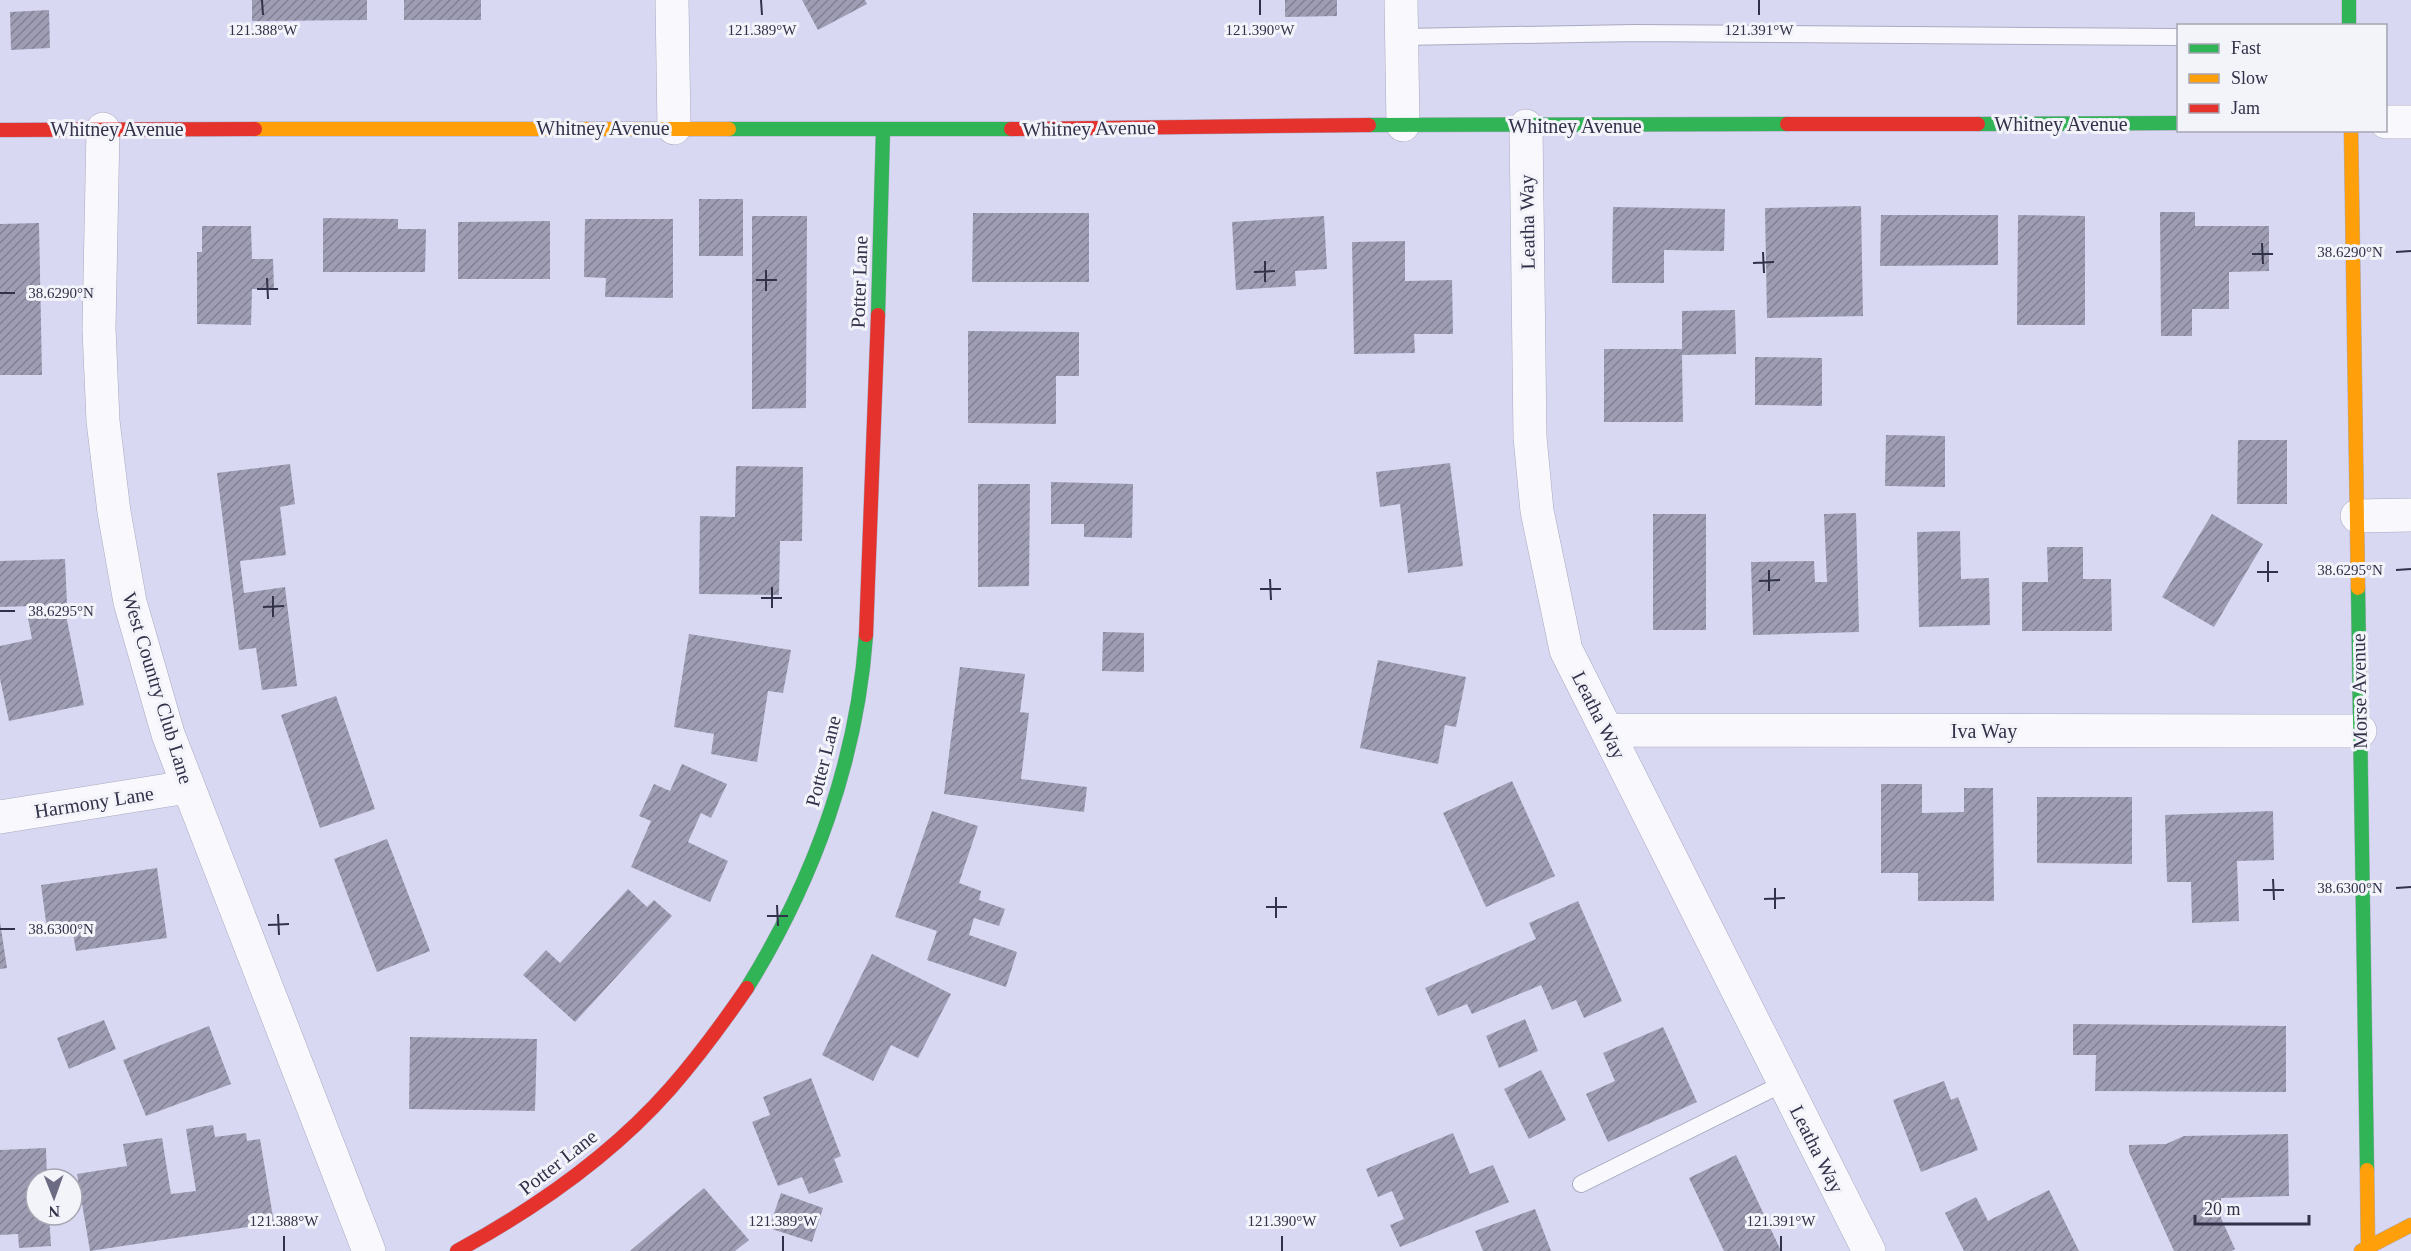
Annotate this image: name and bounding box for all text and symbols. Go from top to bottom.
text: 121.388°W [229,22,298,38]
text: 121.389°W [728,22,797,38]
text: 121.390°W [1226,22,1295,38]
text: 121.391°W [1725,22,1794,38]
legend [2177,24,2387,132]
text: Fast [2231,38,2261,58]
text: Slow [2231,68,2268,88]
text: Jam [2231,98,2260,118]
street label: Whitney Avenue [1994,113,2128,136]
street label: Whitney Avenue [1508,115,1642,138]
street label: Whitney Avenue [1022,116,1156,141]
street label: Whitney Avenue [536,117,670,140]
street label: Whitney Avenue [50,118,184,141]
street label: Leatha Way [1515,174,1540,270]
street label: Potter Lane [846,235,872,329]
text: 38.6290°N [2317,244,2383,260]
text: 38.6290°N [28,285,94,301]
text: 38.6295°N [2317,562,2383,578]
street label: West Country Club Lane [117,590,198,787]
text: 38.6295°N [28,603,94,619]
street label: Morse Avenue [2347,633,2371,749]
street label: Leatha Way [1567,668,1630,763]
street label: Potter Lane [801,713,845,809]
street label: Iva Way [1951,720,2017,743]
street label: Harmony Lane [33,782,156,823]
text: 38.6300°N [2317,880,2383,896]
text: 38.6300°N [28,921,94,937]
street label: Leatha Way [1785,1102,1848,1197]
street label: Potter Lane [515,1125,601,1199]
north arrow [24,1167,84,1227]
scale bar [2195,1188,2309,1226]
text: 20 m [2204,1199,2241,1219]
text: N [48,1203,60,1220]
text: 121.388°W [250,1213,319,1229]
text: 121.389°W [749,1213,818,1229]
text: 121.390°W [1248,1213,1317,1229]
text: 121.391°W [1747,1213,1816,1229]

